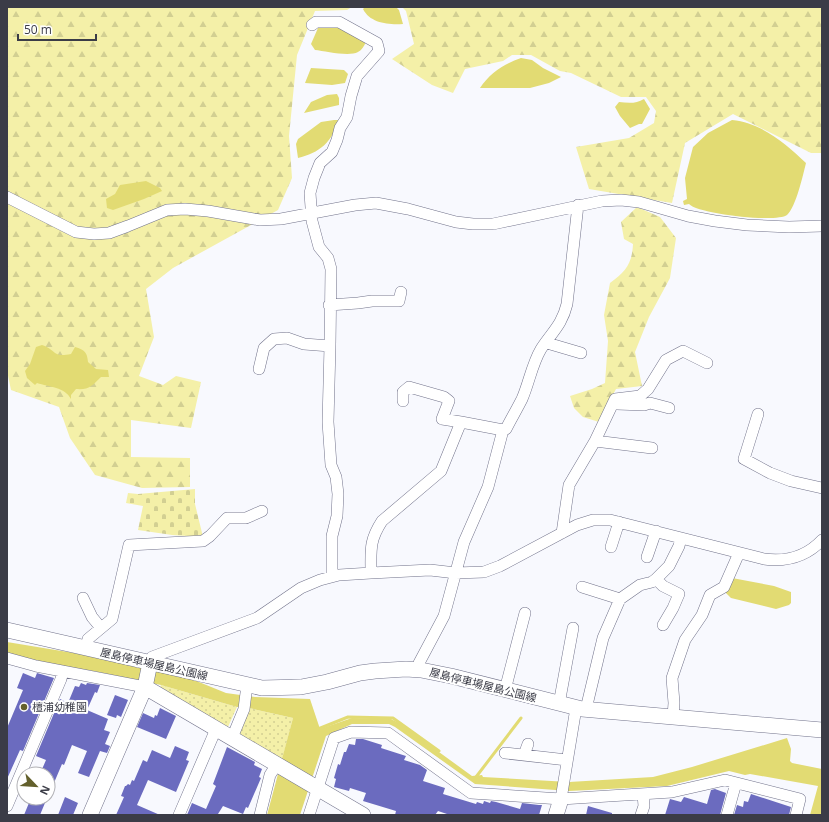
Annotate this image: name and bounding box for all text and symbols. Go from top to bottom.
scale bar [18,16,96,42]
text: 50 m [24,21,52,38]
street label: 屋島停車場屋島公園線 [99,644,209,683]
street label: 屋島停車場屋島公園線 [428,664,538,705]
place label: 檀浦幼稚園 [32,699,87,714]
marker: 檀浦幼稚園 [19,702,29,712]
north arrow [16,766,56,806]
text: N [37,783,54,798]

